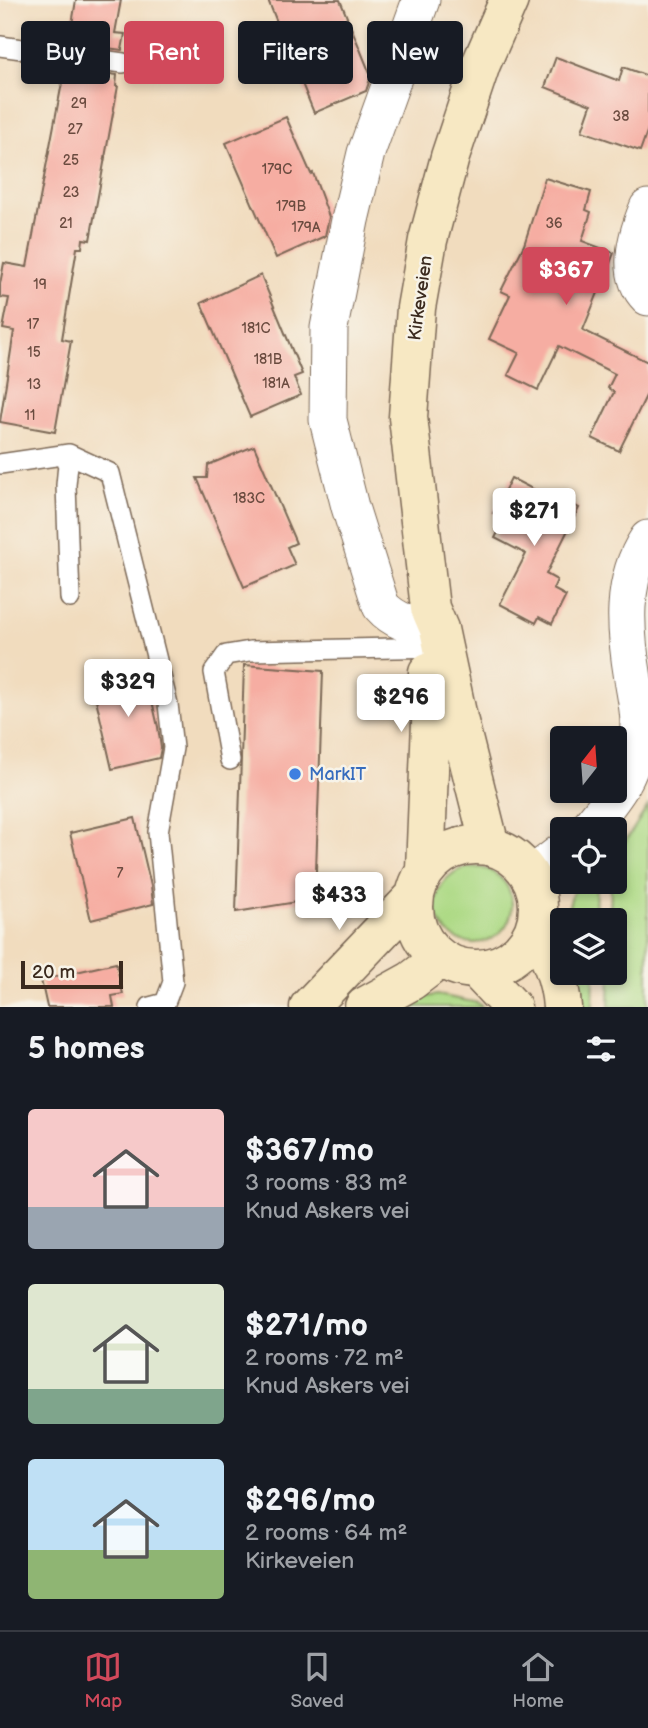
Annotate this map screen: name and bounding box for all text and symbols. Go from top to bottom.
chip: Buy [21,21,110,84]
chip: Rent [124,21,224,84]
chip: Filters [238,21,353,84]
chip: New [367,21,463,84]
house number: 29 [71,95,87,112]
house number: 38 [613,108,629,125]
house number: 27 [67,121,83,138]
house number: 25 [63,152,79,169]
house number: 179C [262,161,292,178]
house number: 23 [63,184,79,201]
house number: 179B [276,198,306,215]
house number: 21 [59,215,73,232]
house number: 36 [545,215,563,232]
house number: 179A [292,219,321,236]
pin: $367 [525,247,607,307]
street label: Kirkeveien [404,254,437,342]
text: $367 [538,256,594,284]
house number: 19 [33,276,47,293]
house number: 17 [27,316,39,333]
house number: 181C [242,320,271,337]
house number: 15 [27,344,41,361]
house number: 181B [254,351,283,368]
house number: 181A [262,375,290,392]
house number: 13 [27,376,41,393]
house number: 11 [25,407,35,424]
pin: $271 [493,489,575,548]
house number: 183C [233,490,265,507]
text: $271 [509,497,559,525]
pin: $329 [87,660,169,719]
text: $329 [100,668,156,696]
pin: $296 [360,674,442,734]
text: $296 [373,683,429,711]
north arrow [550,726,626,803]
map controls [550,726,627,985]
place label: MarkIT [309,764,367,785]
marker: MarkIT [287,766,303,782]
button: locate [550,817,627,894]
house number: 7 [117,865,124,882]
pin: $433 [298,872,380,932]
text: $433 [311,881,367,909]
button: layers [550,908,627,985]
scale bar [21,958,122,990]
text: 20 m [32,961,75,984]
icon: filters [582,1030,620,1068]
text: 5 homes [28,1031,145,1067]
text: $367/mo [245,1133,374,1169]
icon: home [84,1137,168,1221]
text: 3 rooms · 83 m² [245,1169,407,1197]
text: Knud Askers vei [245,1197,410,1225]
text: $271/mo [245,1308,368,1344]
icon: home [84,1312,168,1396]
text: 2 rooms · 72 m² [245,1344,404,1372]
text: Knud Askers vei [245,1372,410,1400]
text: $296/mo [245,1483,375,1519]
icon: home [84,1487,168,1571]
text: 2 rooms · 64 m² [245,1519,407,1547]
text: Kirkeveien [245,1547,354,1575]
tab: Map [84,1648,122,1713]
tab: Saved [291,1648,344,1713]
tab: Home [512,1648,564,1713]

